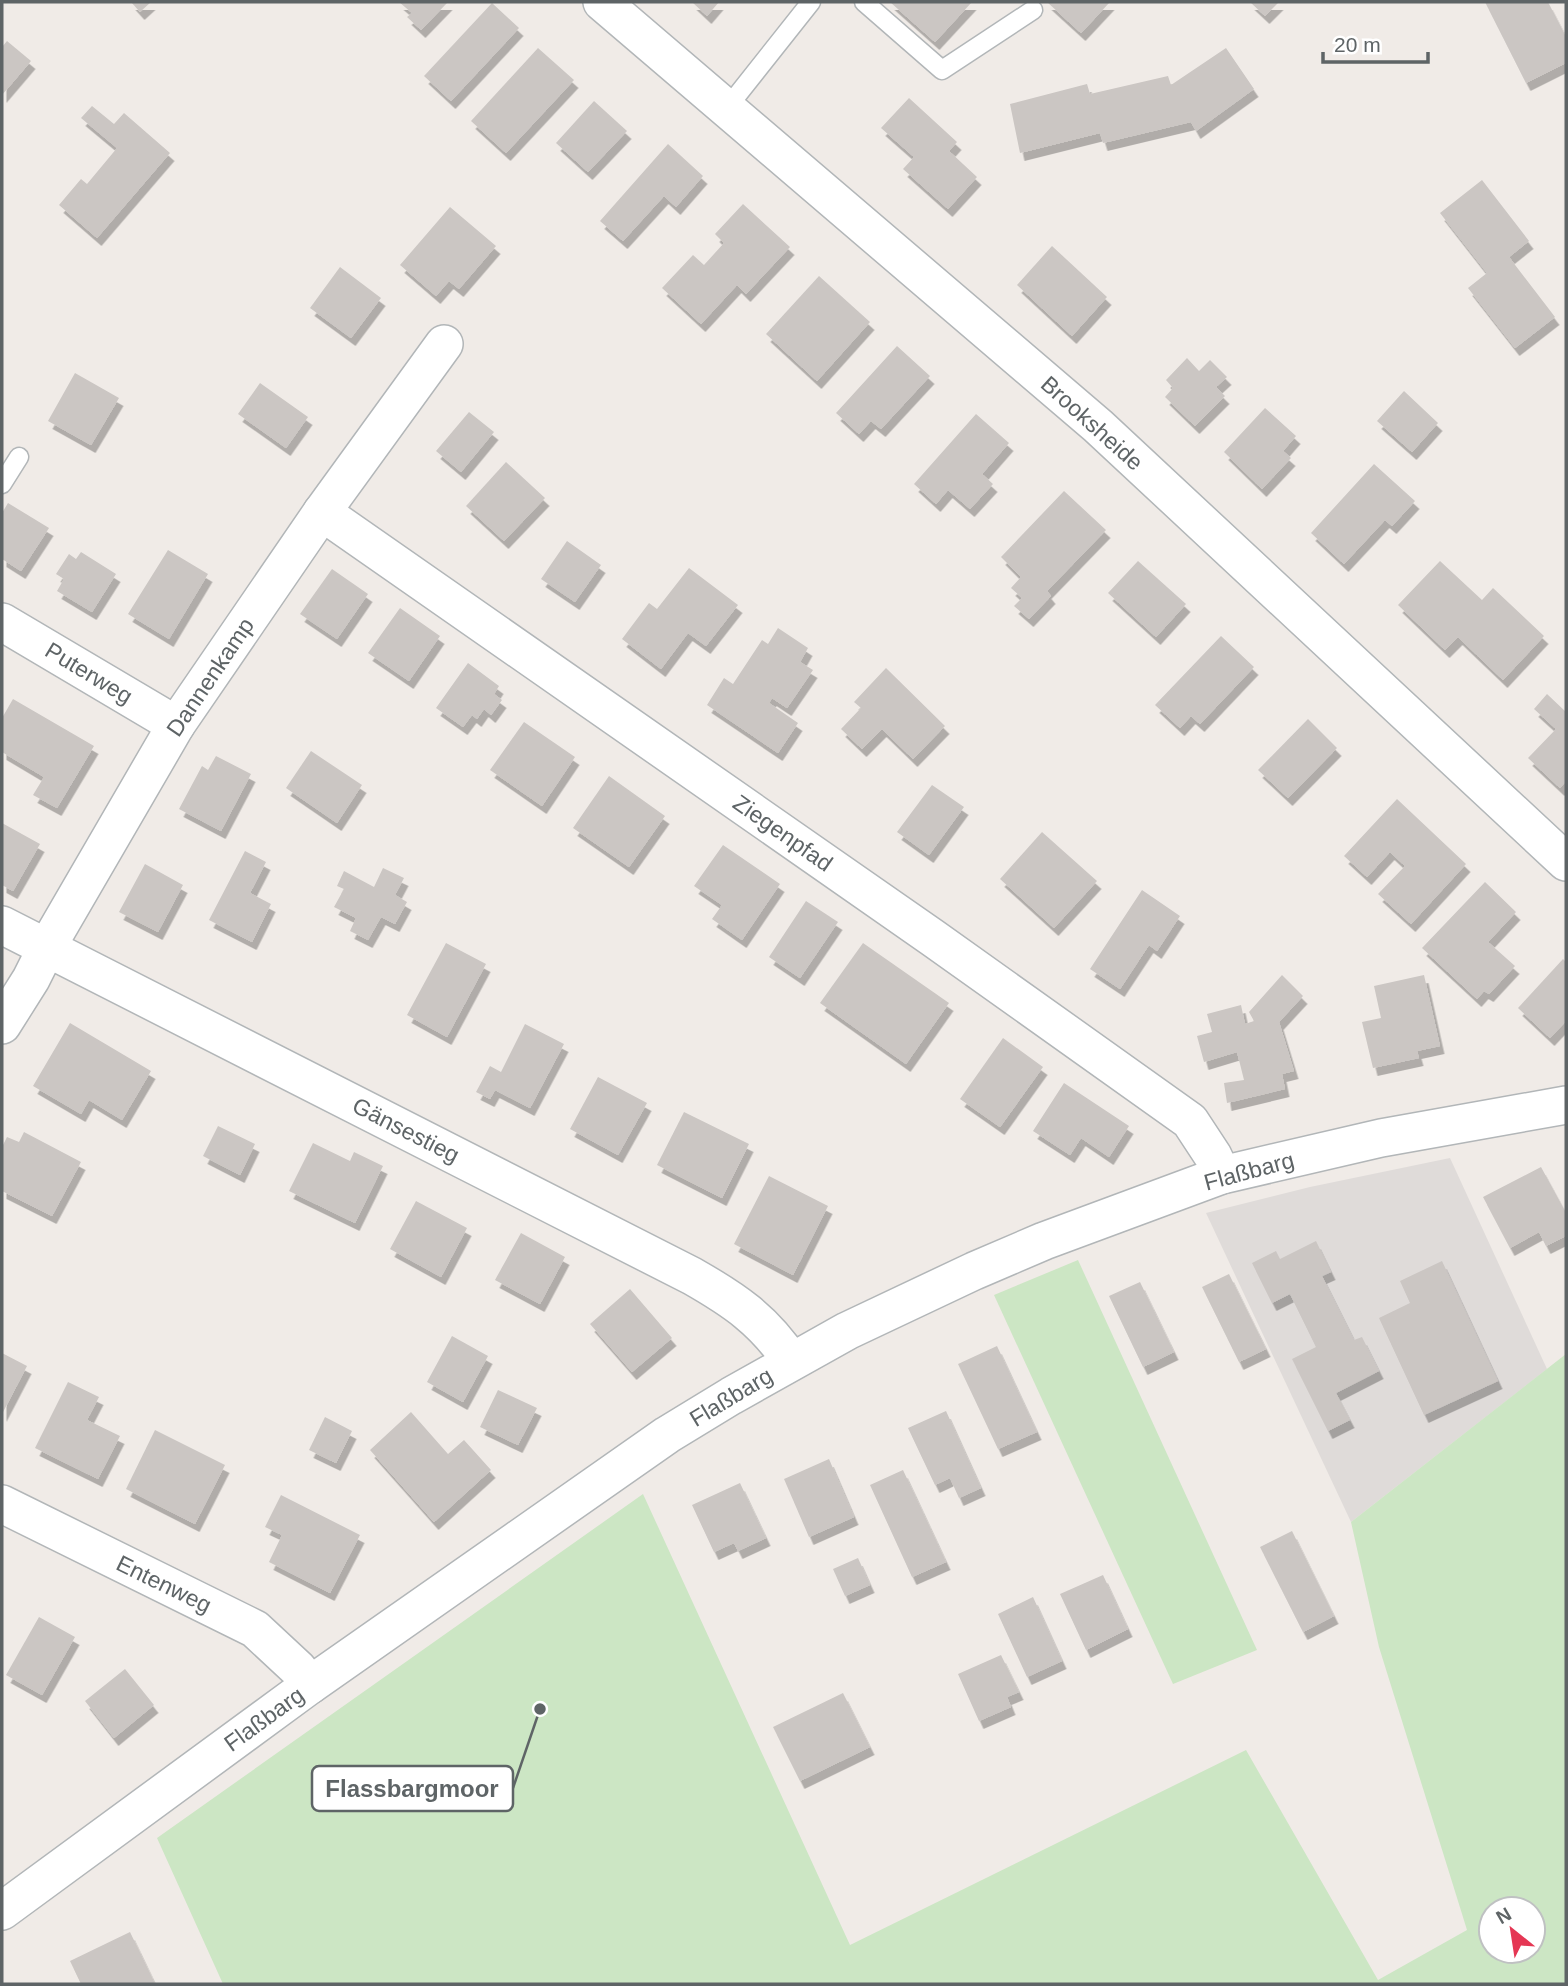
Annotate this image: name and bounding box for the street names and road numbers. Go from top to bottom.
street label: Brooksheide [1036,371,1148,475]
street label: Dannenkamp [161,613,259,741]
street label: Puterweg [41,637,137,709]
street label: Ziegenpfad [728,789,838,877]
street label: Gänsestieg [348,1092,464,1168]
street label: Flaßbarg [1201,1147,1297,1195]
street label: Flaßbarg [685,1362,777,1432]
street label: Entenweg [112,1550,216,1618]
street label: Flaßbarg [219,1681,309,1757]

